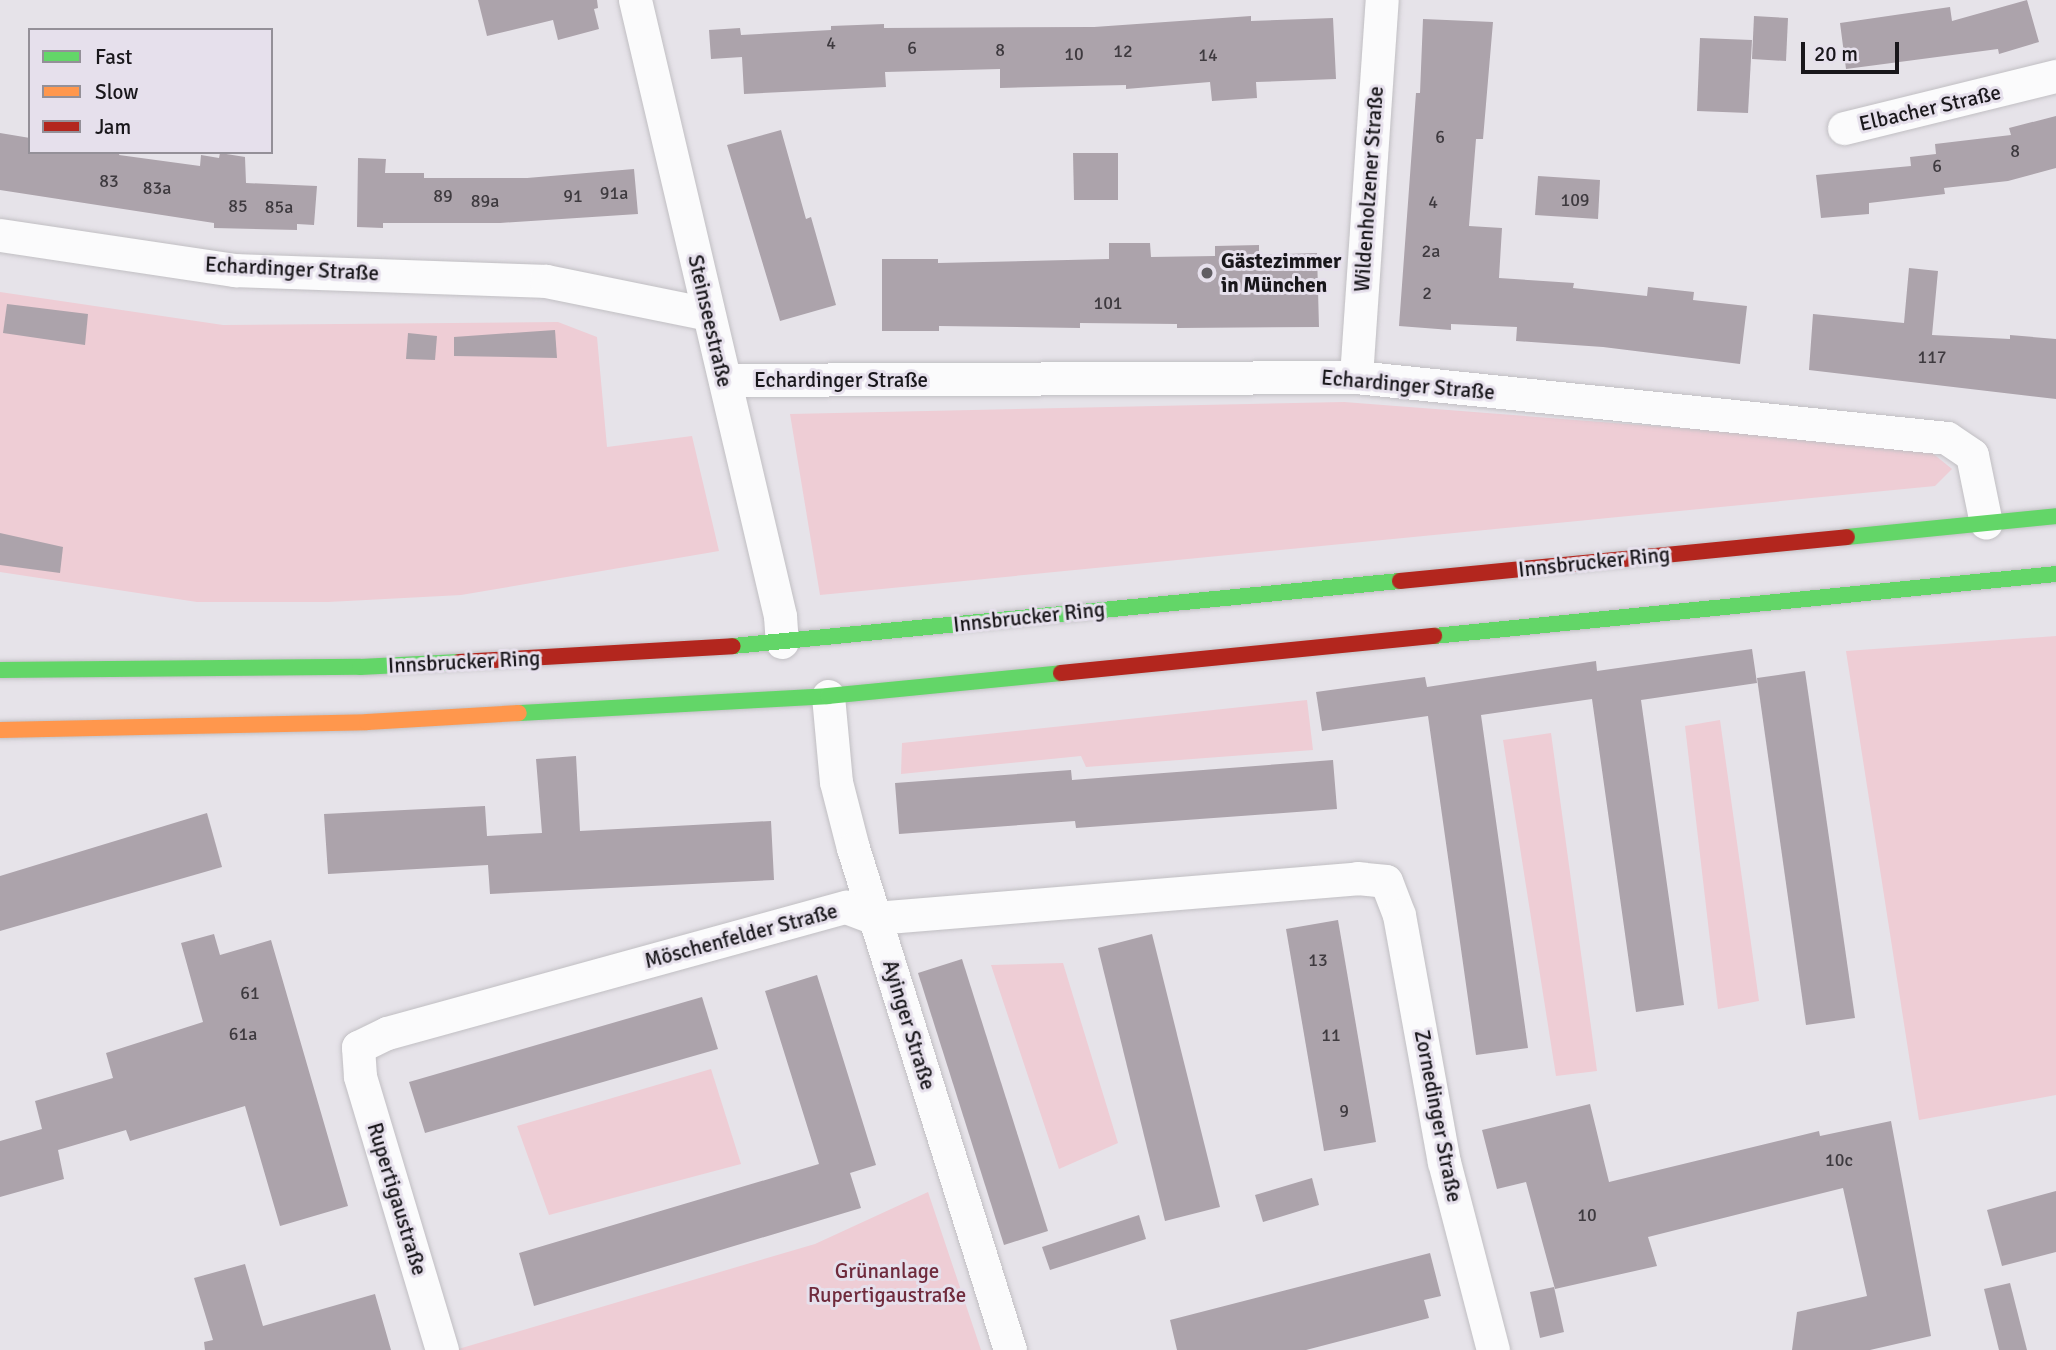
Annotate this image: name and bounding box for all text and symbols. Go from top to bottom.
legend [28,28,273,154]
scale bar [1804,28,1902,72]
house number: 4 [826,32,836,54]
house number: 6 [907,37,917,59]
house number: 8 [995,39,1005,61]
house number: 12 [1113,40,1133,62]
text: 20 m [1814,41,1858,67]
house number: 10 [1064,43,1084,65]
text: Fast [95,44,132,70]
house number: 14 [1198,44,1218,66]
text: Slow [95,79,139,105]
street label: Elbacher Straße [1857,79,2003,137]
street label: Wildenholzener Straße [1349,85,1389,293]
text: Jam [95,114,131,140]
house number: 6 [1435,126,1445,148]
house number: 8 [2010,140,2020,162]
house number: 6 [1932,155,1942,177]
house number: 83 [99,170,119,192]
house number: 83a [143,177,171,199]
house number: 91a [600,182,628,204]
house number: 89 [433,185,453,207]
house number: 91 [563,185,583,207]
house number: 109 [1560,189,1590,211]
house number: 89a [471,190,499,212]
house number: 4 [1428,191,1438,213]
house number: 85 [228,195,248,217]
house number: 85a [265,196,293,218]
house number: 2a [1422,240,1440,262]
place label: Gästezimmer in München [1221,248,1341,298]
street label: Echardinger Straße [204,252,380,286]
street label: Steinseestraße [683,252,737,390]
marker: Gästezimmer in München [1199,265,1215,281]
house number: 2 [1422,282,1432,304]
house number: 101 [1093,292,1123,314]
house number: 117 [1917,346,1947,368]
street label: Echardinger Straße [1320,365,1496,405]
street label: Echardinger Straße [754,367,928,393]
street label: Innsbrucker Ring [1517,542,1671,582]
street label: Innsbrucker Ring [952,597,1106,637]
street label: Innsbrucker Ring [387,645,541,679]
street label: Möschenfelder Straße [642,898,840,974]
house number: 13 [1308,949,1328,971]
street label: Ayinger Straße [877,957,941,1093]
house number: 61 [240,982,260,1004]
house number: 61a [229,1023,257,1045]
house number: 11 [1321,1024,1341,1046]
street label: Zornedinger Straße [1409,1028,1467,1204]
house number: 9 [1339,1100,1349,1122]
street label: Rupertigaustraße [362,1120,432,1278]
house number: 10c [1825,1149,1853,1171]
house number: 10 [1577,1204,1597,1226]
park label: Grünanlage Rupertigaustraße [808,1258,966,1308]

